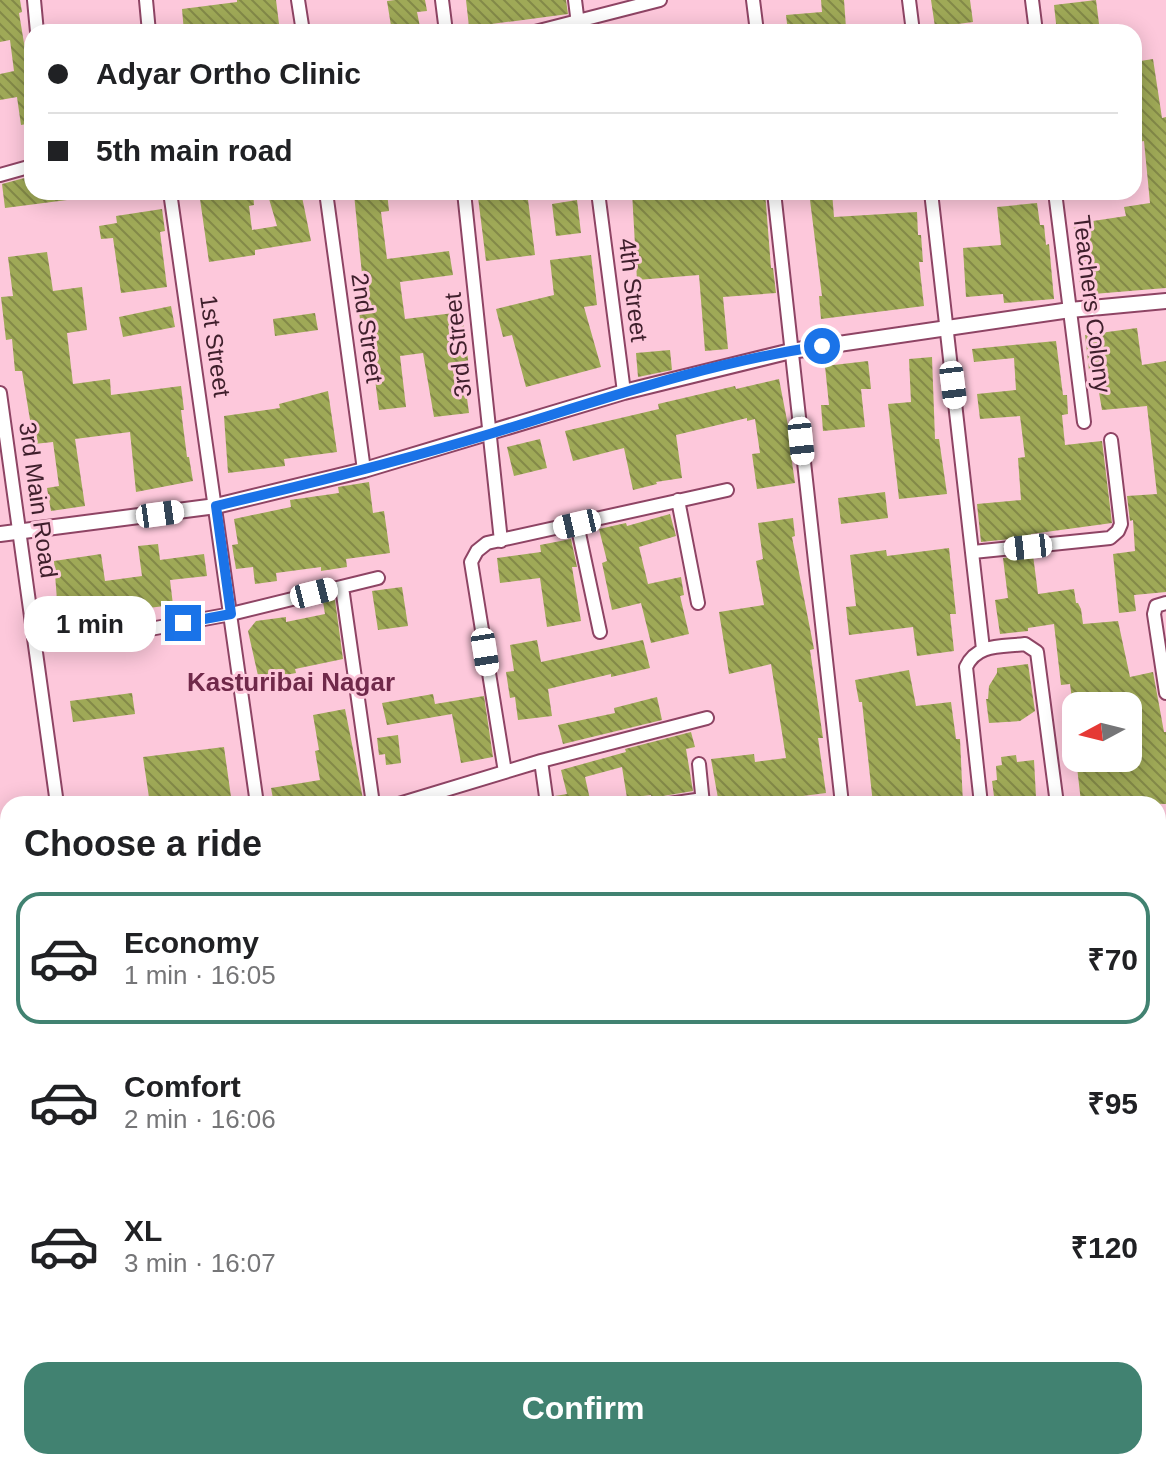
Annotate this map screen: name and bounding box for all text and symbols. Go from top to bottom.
text: Adyar Ortho Clinic [96,57,361,90]
text: 5th main road [96,134,293,167]
street label: Teachers Colony [1068,214,1117,394]
street label: 4th Street [614,237,653,344]
street label: 2nd Street [346,271,389,385]
street label: 3rd Street [439,291,476,399]
street label: 1st Street [195,293,236,399]
route start [804,328,840,364]
car [938,360,968,410]
car [787,416,815,466]
street label: 3rd Main Road [14,420,63,580]
car [135,499,185,529]
car [551,507,603,541]
car [1003,533,1053,561]
car [288,576,340,610]
callout: 1 min [23,595,155,651]
route end [165,605,201,641]
text: 1 min [56,609,124,639]
car [469,626,501,678]
district label: Kasturibai Nagar [187,667,395,697]
north arrow [1062,692,1142,772]
map controls [1062,692,1142,772]
text: Choose a ride [24,823,262,864]
icon: car [28,922,100,994]
text: Economy [124,926,259,959]
text: ₹70 [1087,943,1138,976]
text: 1 min · 16:05 [124,960,276,990]
icon: car [28,1066,100,1138]
text: Comfort [124,1070,241,1103]
text: ₹95 [1087,1087,1138,1120]
text: 2 min · 16:06 [124,1104,276,1134]
icon: car [28,1210,100,1282]
text: XL [124,1214,162,1247]
text: ₹120 [1071,1231,1138,1264]
text: 3 min · 16:07 [124,1248,276,1278]
button: Confirm [24,1362,1142,1454]

